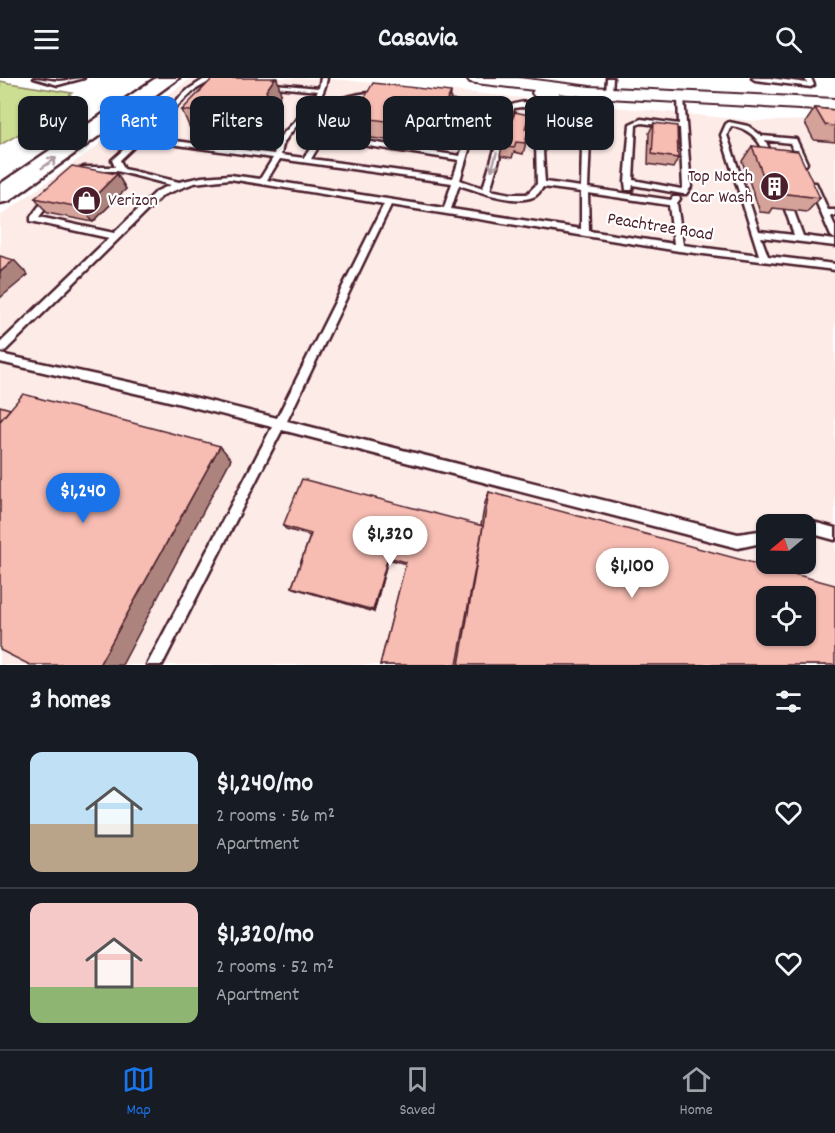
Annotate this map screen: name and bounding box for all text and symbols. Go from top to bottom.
text: Casavia [378,20,457,59]
icon: menu [30,23,63,56]
icon: search [772,23,805,56]
chip: Buy [18,96,88,150]
chip: Rent [100,96,178,150]
chip: Filters [190,96,284,150]
chip: New [296,96,371,150]
chip: Apartment [383,96,513,150]
chip: House [525,96,614,150]
one-way arrow [488,152,499,171]
one-way arrow [40,157,56,169]
place label: Top Notch Car Wash [688,165,753,211]
building icon: Top Notch Car Wash [758,171,790,203]
shop icon: Verizon [71,185,103,217]
place label: Verizon [108,189,158,214]
street label: Peachtree Road [605,207,715,249]
pin: $1,240 [34,473,132,524]
text: $1,240 [60,478,106,506]
north arrow [756,514,816,574]
map controls [756,514,816,646]
pin: $1,320 [341,516,439,567]
text: $1,320 [367,521,413,549]
pin: $1,100 [583,548,681,599]
text: $1,100 [610,553,654,581]
button: locate [756,586,816,646]
text: 3 homes [30,683,111,720]
icon: filters [772,685,805,718]
text: $1,240/mo [216,766,313,803]
icon: home [78,776,150,848]
icon: heart [772,796,805,829]
text: 2 rooms · 56 m² [216,803,335,831]
text: Apartment [216,831,299,859]
text: $1,320/mo [216,917,314,954]
icon: home [78,927,150,999]
icon: heart [772,947,805,980]
text: 2 rooms · 52 m² [216,954,334,982]
text: Apartment [216,982,299,1010]
tab: Map [122,1063,155,1122]
tab: Saved [399,1063,435,1122]
tab: Home [679,1063,713,1122]

